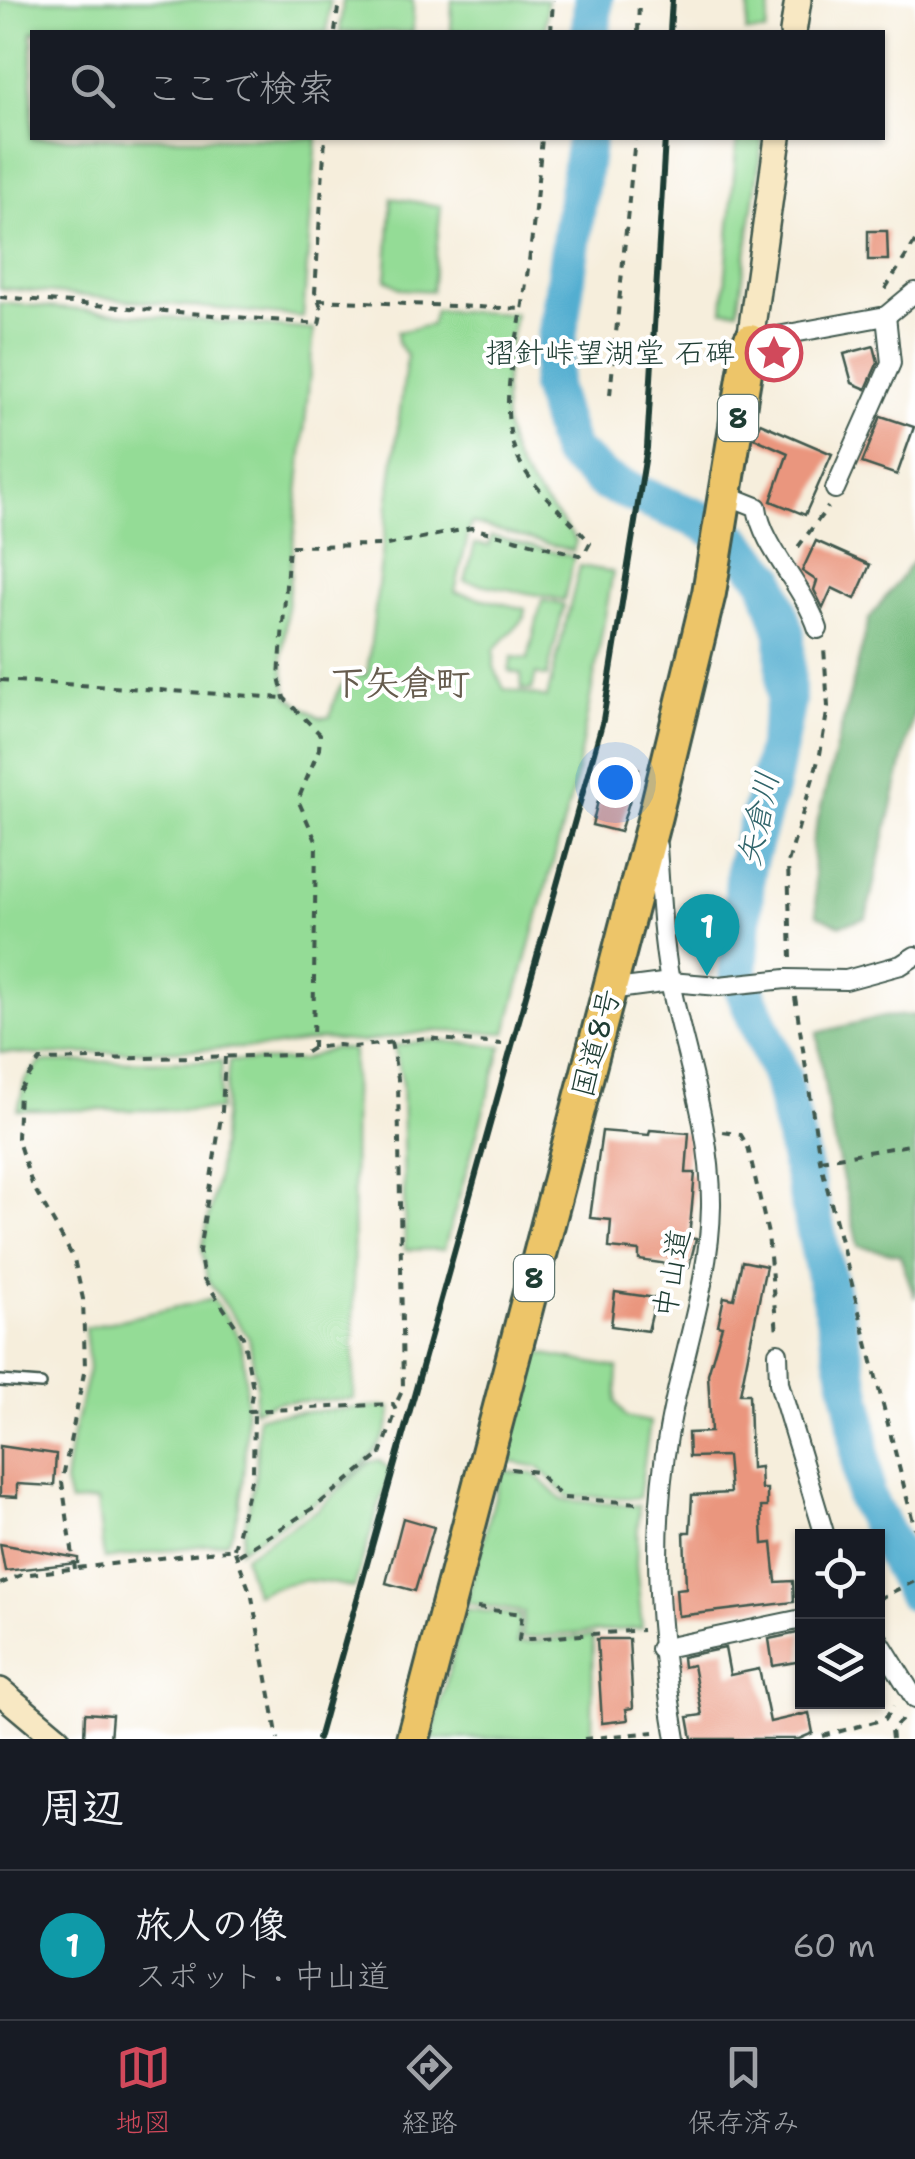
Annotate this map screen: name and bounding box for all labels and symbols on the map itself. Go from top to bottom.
place icon: 摺針峠望湖堂 石碑 [744,323,804,383]
place label: 摺針峠望湖堂 石碑 [485,332,735,373]
road number: 8 [718,395,758,441]
district label: 下矢倉町 [330,659,470,706]
your location [590,757,641,808]
water label: 矢倉川 [726,767,789,870]
pin: 1 [674,894,740,976]
street label: 国道8号 [561,984,630,1102]
street label: 中山道 [644,1225,700,1321]
road number: 8 [514,1255,554,1301]

